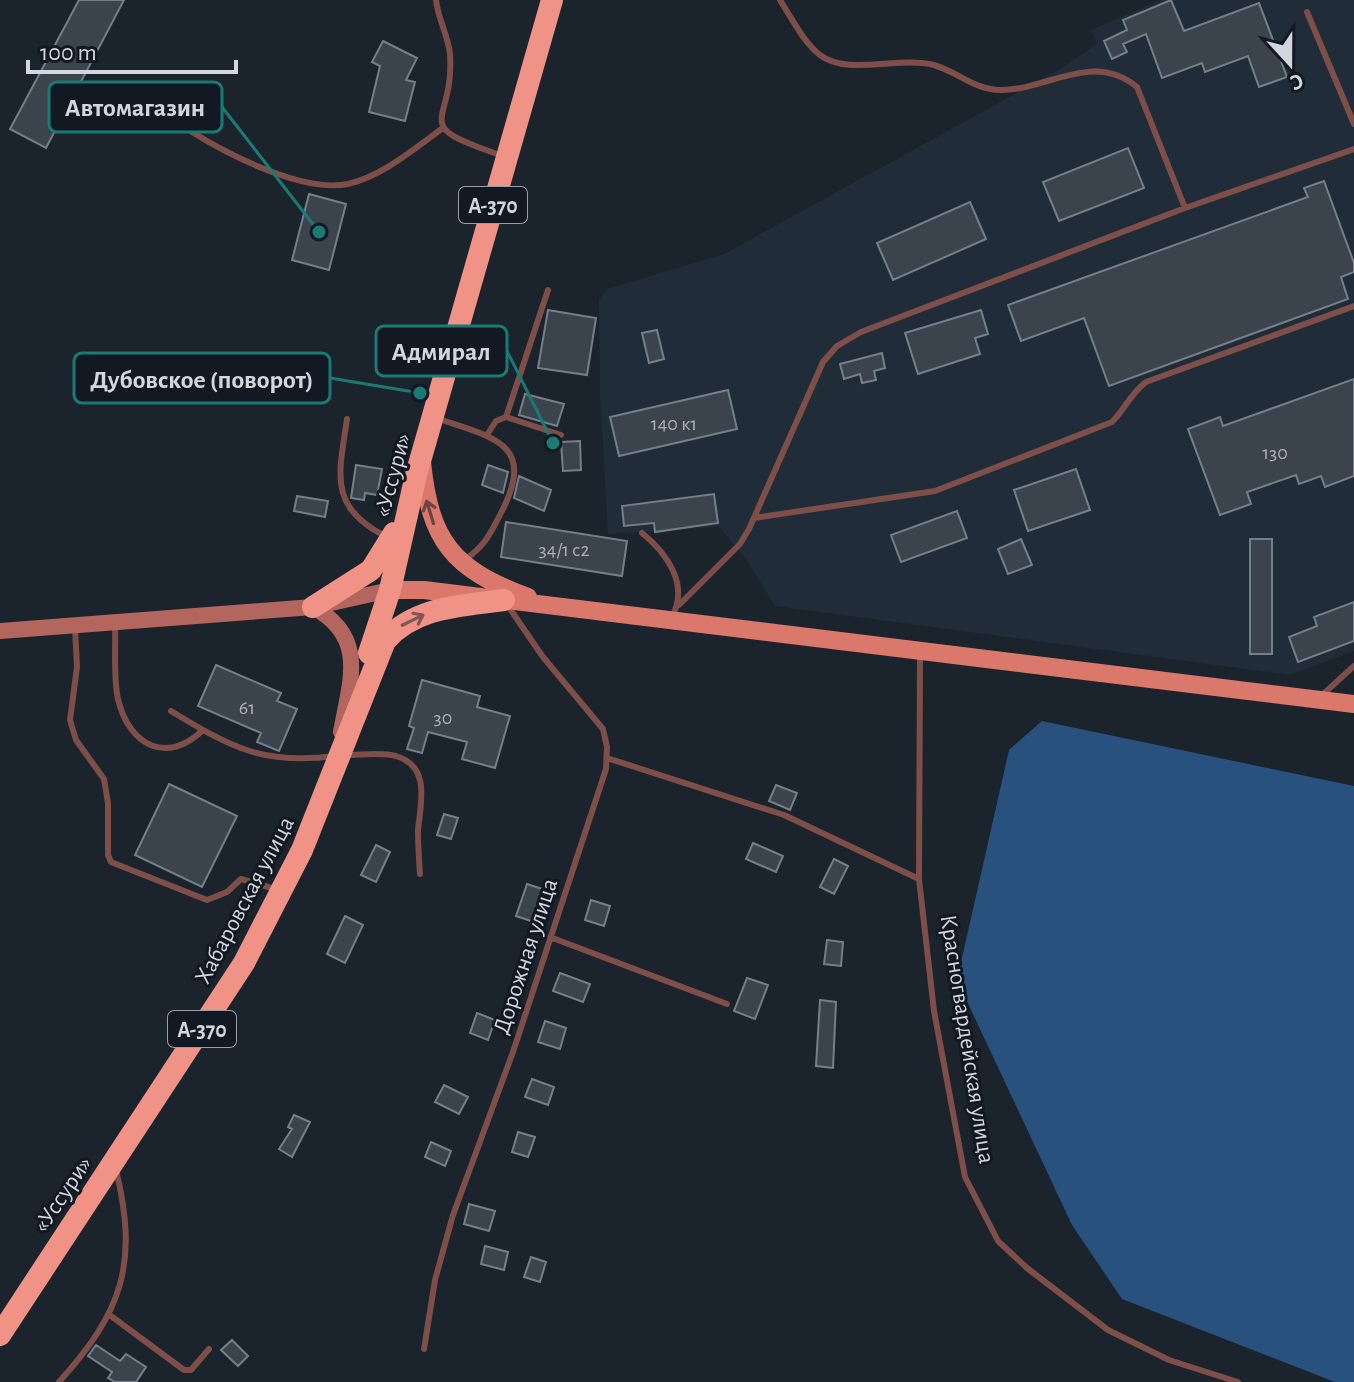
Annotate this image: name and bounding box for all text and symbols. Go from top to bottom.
scale bar [28,24,236,74]
north arrow [1250,24,1330,104]
text: 100 m [40,41,97,65]
text: С [1287,69,1306,94]
callout: Автомагазин [49,82,222,132]
text: Автомагазин [65,95,205,121]
road number: А-370 [459,187,527,223]
callout: Адмирал [376,326,507,376]
text: Адмирал [391,339,491,365]
callout: Дубовское (поворот) [74,353,330,403]
text: Дубовское (поворот) [90,367,314,393]
house number: 140 к1 [651,414,697,434]
street label: «Уссури» [370,431,416,520]
house number: 130 [1262,443,1288,463]
one-way arrow [422,499,437,525]
house number: 34/1 с2 [539,540,589,560]
one-way arrow [400,612,424,627]
house number: 61 [239,698,255,718]
house number: 30 [434,708,452,728]
street label: Хабаровская улица [191,813,299,988]
street label: Дорожная улица [490,876,562,1037]
street label: Красногвардейская улица [935,913,999,1165]
road number: А-370 [168,1011,236,1047]
street label: «Уссури» [29,1152,97,1237]

